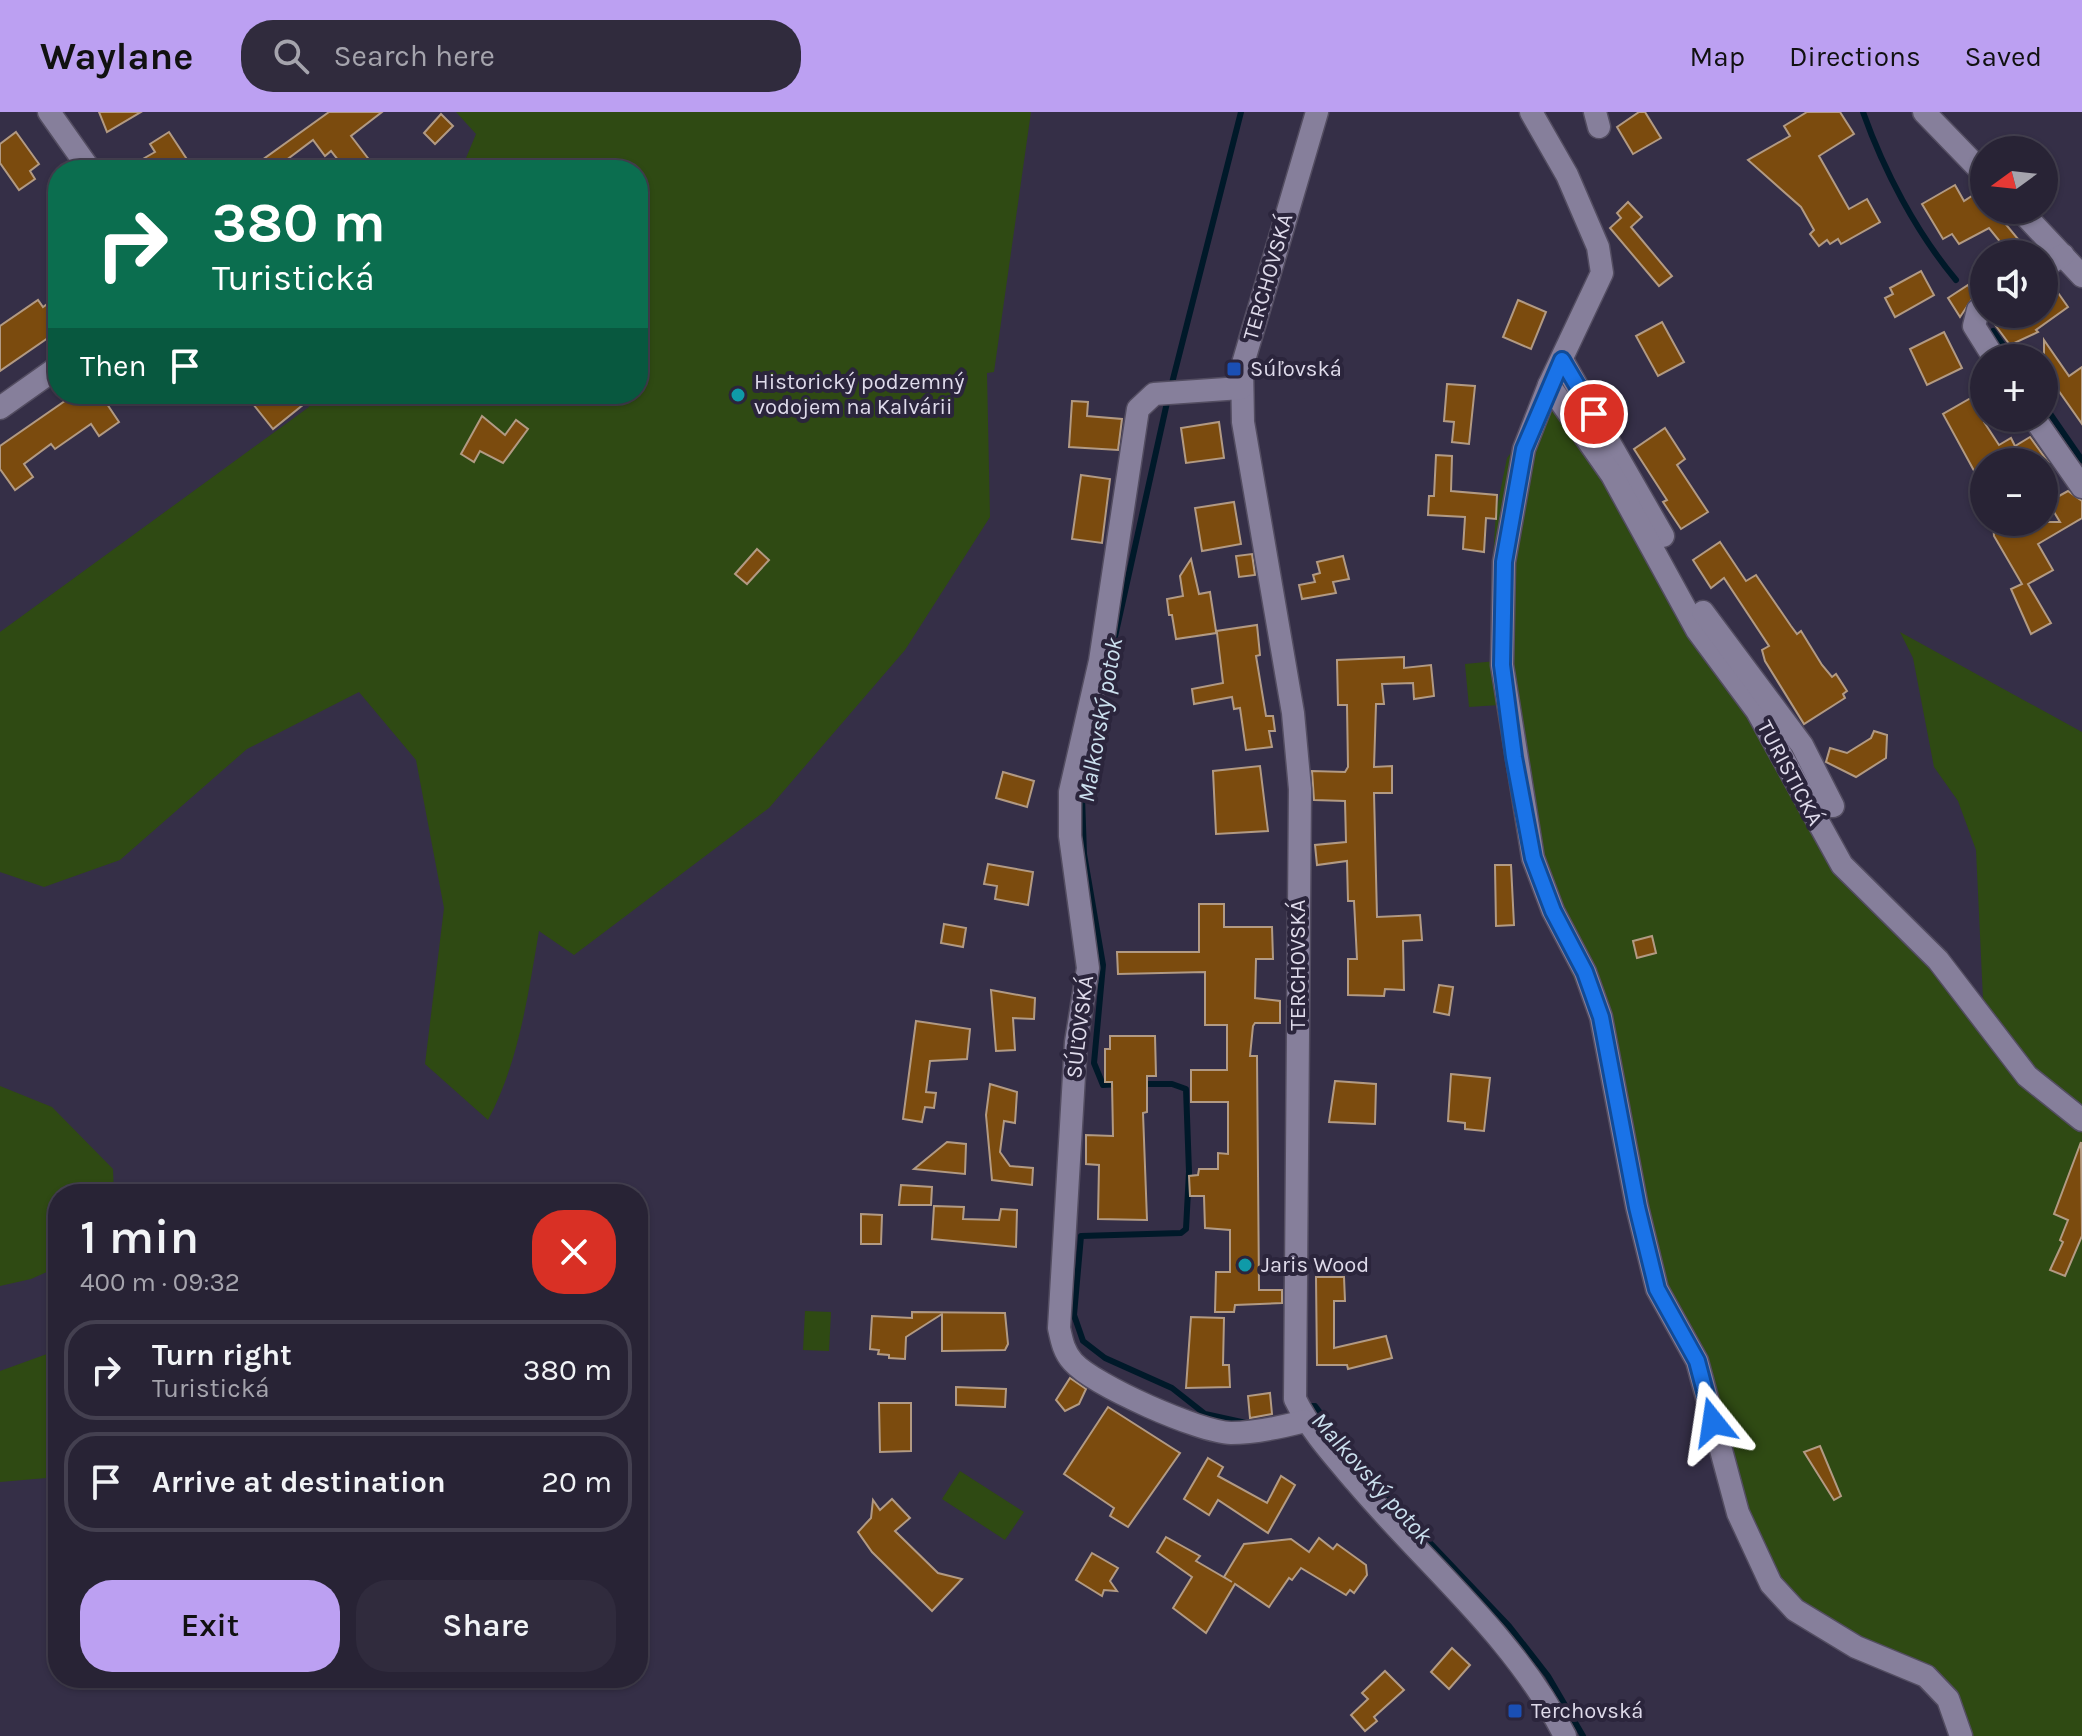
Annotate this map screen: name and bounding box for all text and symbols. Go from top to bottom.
search box [241,20,801,92]
text: Waylane [40,34,193,79]
icon: search [269,34,313,78]
text: Search here [333,38,495,74]
text: Map [1690,40,1745,73]
text: Directions [1789,40,1921,73]
text: Saved [1965,40,2042,73]
north arrow [1970,136,2058,224]
map controls [1970,136,2058,536]
text: 380 m [212,190,386,255]
icon: right [80,192,184,296]
street label: TERCHOVSKÁ [1237,210,1299,343]
button: sound [1970,240,2058,328]
text: Turistická [212,257,375,299]
icon: arrive [163,344,207,388]
button: + [1970,344,2058,432]
text: Then [80,348,147,384]
place label: Súľovská [1250,356,1342,382]
marker: Súľovská [1225,360,1243,378]
place label: Historický podzemný vodojem na Kalvárii [754,369,965,420]
pin [1560,380,1628,448]
marker: Historický podzemný vodojem na Kalvárii [729,386,747,404]
icon: arrive [1572,392,1616,436]
button: − [1970,448,2058,536]
water label: Malkovský potok [1072,635,1128,805]
street label: TURISTICKÁ [1752,716,1830,830]
street label: TERCHOVSKÁ [1284,899,1311,1030]
street label: SÚĽOVSKÁ [1060,973,1099,1080]
text: 1 min [80,1209,199,1265]
button: close [532,1210,616,1294]
place label: Jaris Wood [1261,1252,1369,1278]
marker: Jaris Wood [1236,1256,1254,1274]
text: 400 m · 09:32 [80,1267,240,1298]
text: Turn right [152,1337,292,1373]
icon: right [84,1348,128,1392]
text: 380 m [523,1352,612,1388]
text: Turistická [152,1373,270,1404]
position arrow [1671,1380,1755,1464]
water label: Malkovský potok [1306,1407,1439,1550]
icon: arrive [84,1460,128,1504]
text: Arrive at destination [152,1464,446,1500]
text: 20 m [542,1464,612,1500]
button: Exit [80,1580,340,1672]
button: Share [356,1580,616,1672]
place label: Terchovská [1531,1698,1643,1724]
marker: Terchovská [1506,1702,1524,1720]

